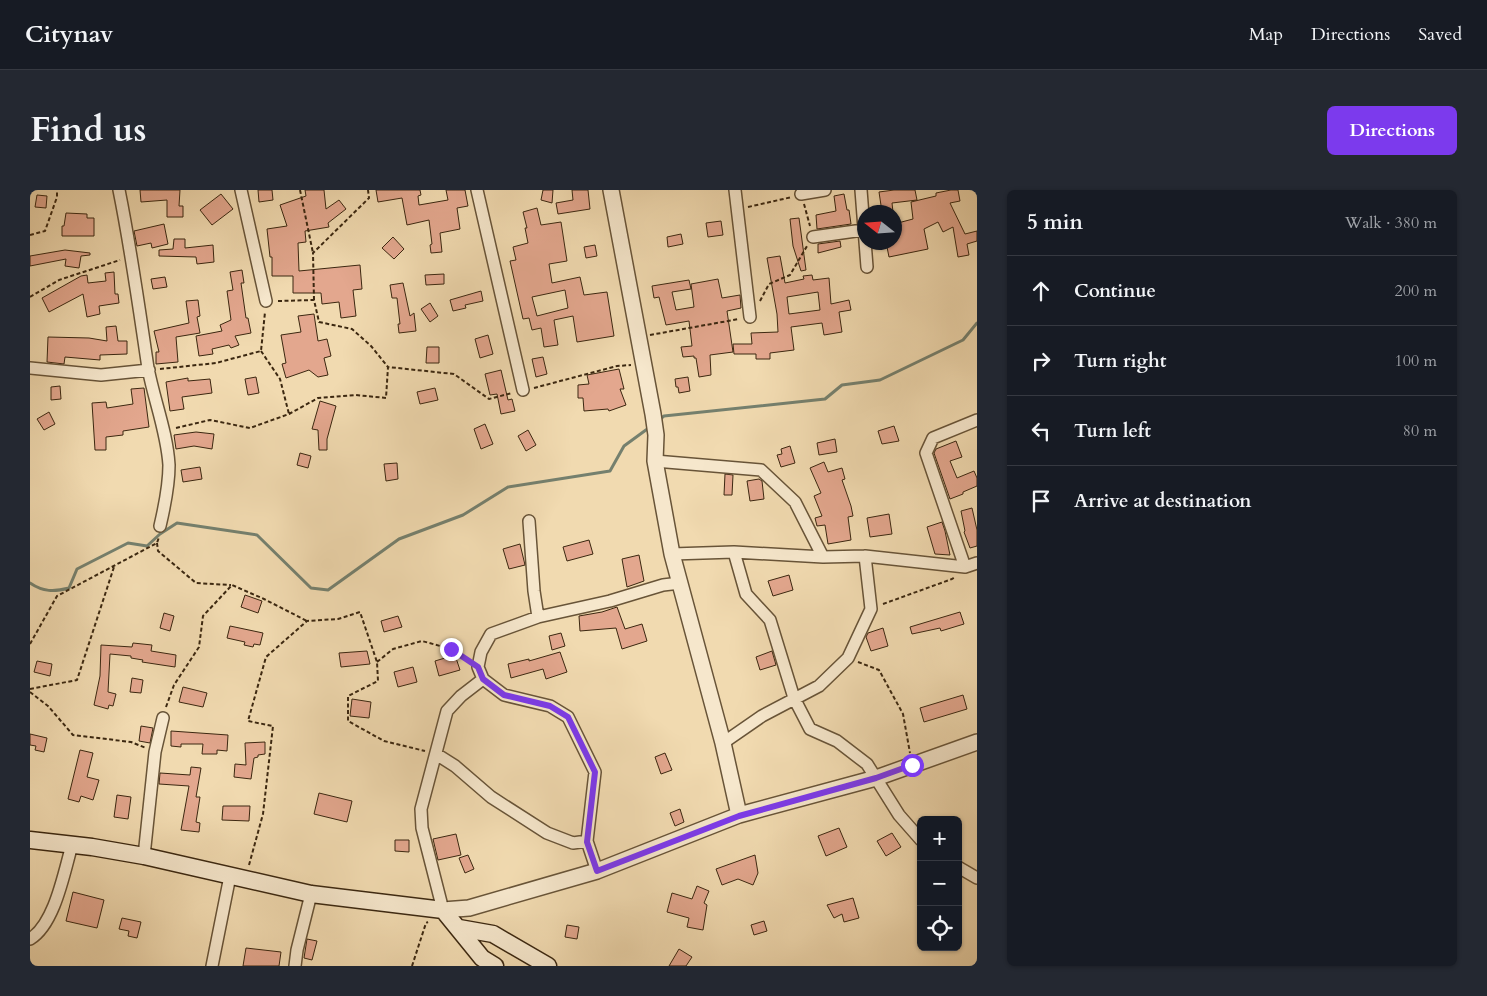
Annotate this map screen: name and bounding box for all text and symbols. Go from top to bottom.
text: Citynav [25,18,113,51]
text: Map [1249,22,1283,47]
text: Directions [1311,22,1390,47]
text: Saved [1418,22,1462,47]
text: Find us [30,106,146,154]
button: Directions [1327,106,1457,155]
north arrow [857,205,902,250]
text: 5 min [1027,208,1083,237]
text: Walk · 380 m [1345,212,1437,234]
icon: ahead [1027,277,1055,305]
text: Continue [1074,278,1156,304]
text: 200 m [1395,280,1437,302]
icon: right [1027,347,1055,375]
text: Turn right [1074,348,1166,374]
text: 100 m [1395,350,1437,372]
icon: left [1027,417,1055,445]
text: Turn left [1074,418,1151,444]
text: 80 m [1403,420,1437,442]
icon: arrive [1027,487,1055,515]
text: Arrive at destination [1074,488,1251,514]
route end [440,638,463,661]
route start [901,754,924,777]
map controls [917,816,962,951]
button: + [917,816,962,861]
button: − [917,861,962,906]
button: locate [917,906,962,951]

